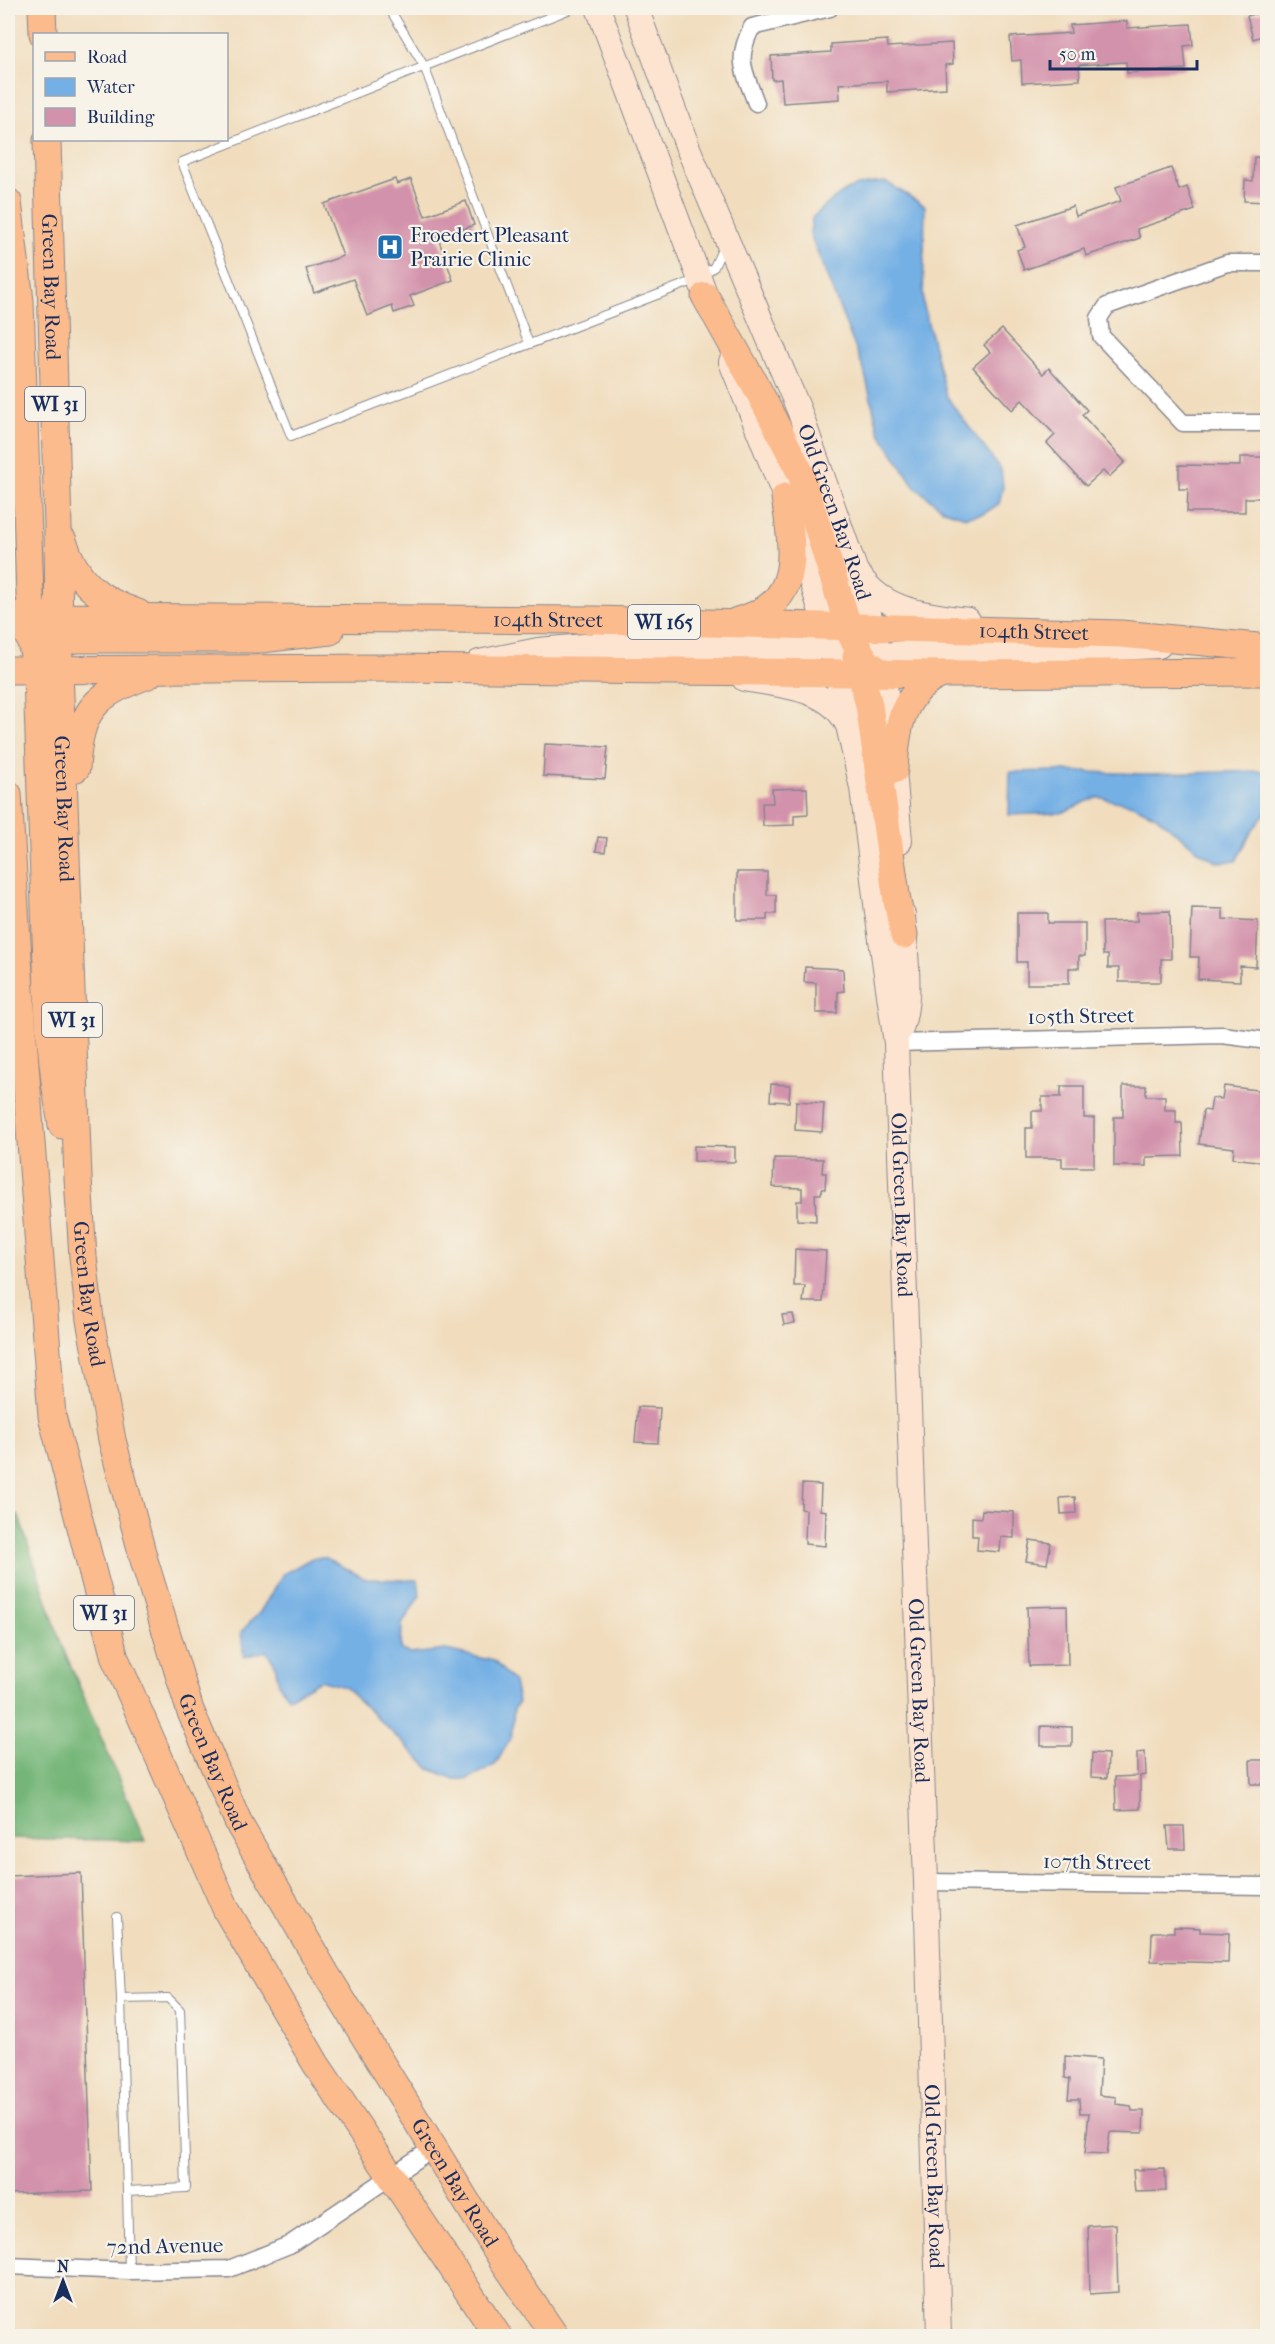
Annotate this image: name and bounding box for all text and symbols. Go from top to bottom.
legend [33,33,228,141]
scale bar [1050,33,1197,71]
text: 50 m [1059,44,1096,65]
text: Road [87,47,127,68]
text: Water [86,77,135,98]
text: Building [87,107,155,128]
street label: Green Bay Road [37,213,65,361]
place label: Froedert Pleasant Prairie Clinic [410,223,570,271]
hospital icon: Froedert Pleasant Prairie Clinic [375,232,405,262]
road number: WI 31 [25,387,85,421]
street label: Old Green Bay Road [793,421,876,603]
road number: WI 165 [628,605,700,639]
street label: 104th Street [493,607,604,632]
street label: 104th Street [978,618,1090,645]
street label: Green Bay Road [49,735,79,883]
road number: WI 31 [42,1003,102,1037]
street label: 105th Street [1027,1003,1135,1029]
street label: Old Green Bay Road [886,1112,917,1298]
street label: Green Bay Road [69,1220,110,1369]
road number: WI 31 [74,1596,134,1630]
street label: Old Green Bay Road [904,1598,934,1784]
street label: Green Bay Road [174,1691,253,1835]
street label: 107th Street [1043,1849,1152,1875]
street label: Old Green Bay Road [920,2084,949,2270]
street label: Green Bay Road [406,2114,504,2252]
street label: 72nd Avenue [106,2233,224,2259]
north arrow [33,2251,93,2311]
text: N [57,2257,70,2276]

